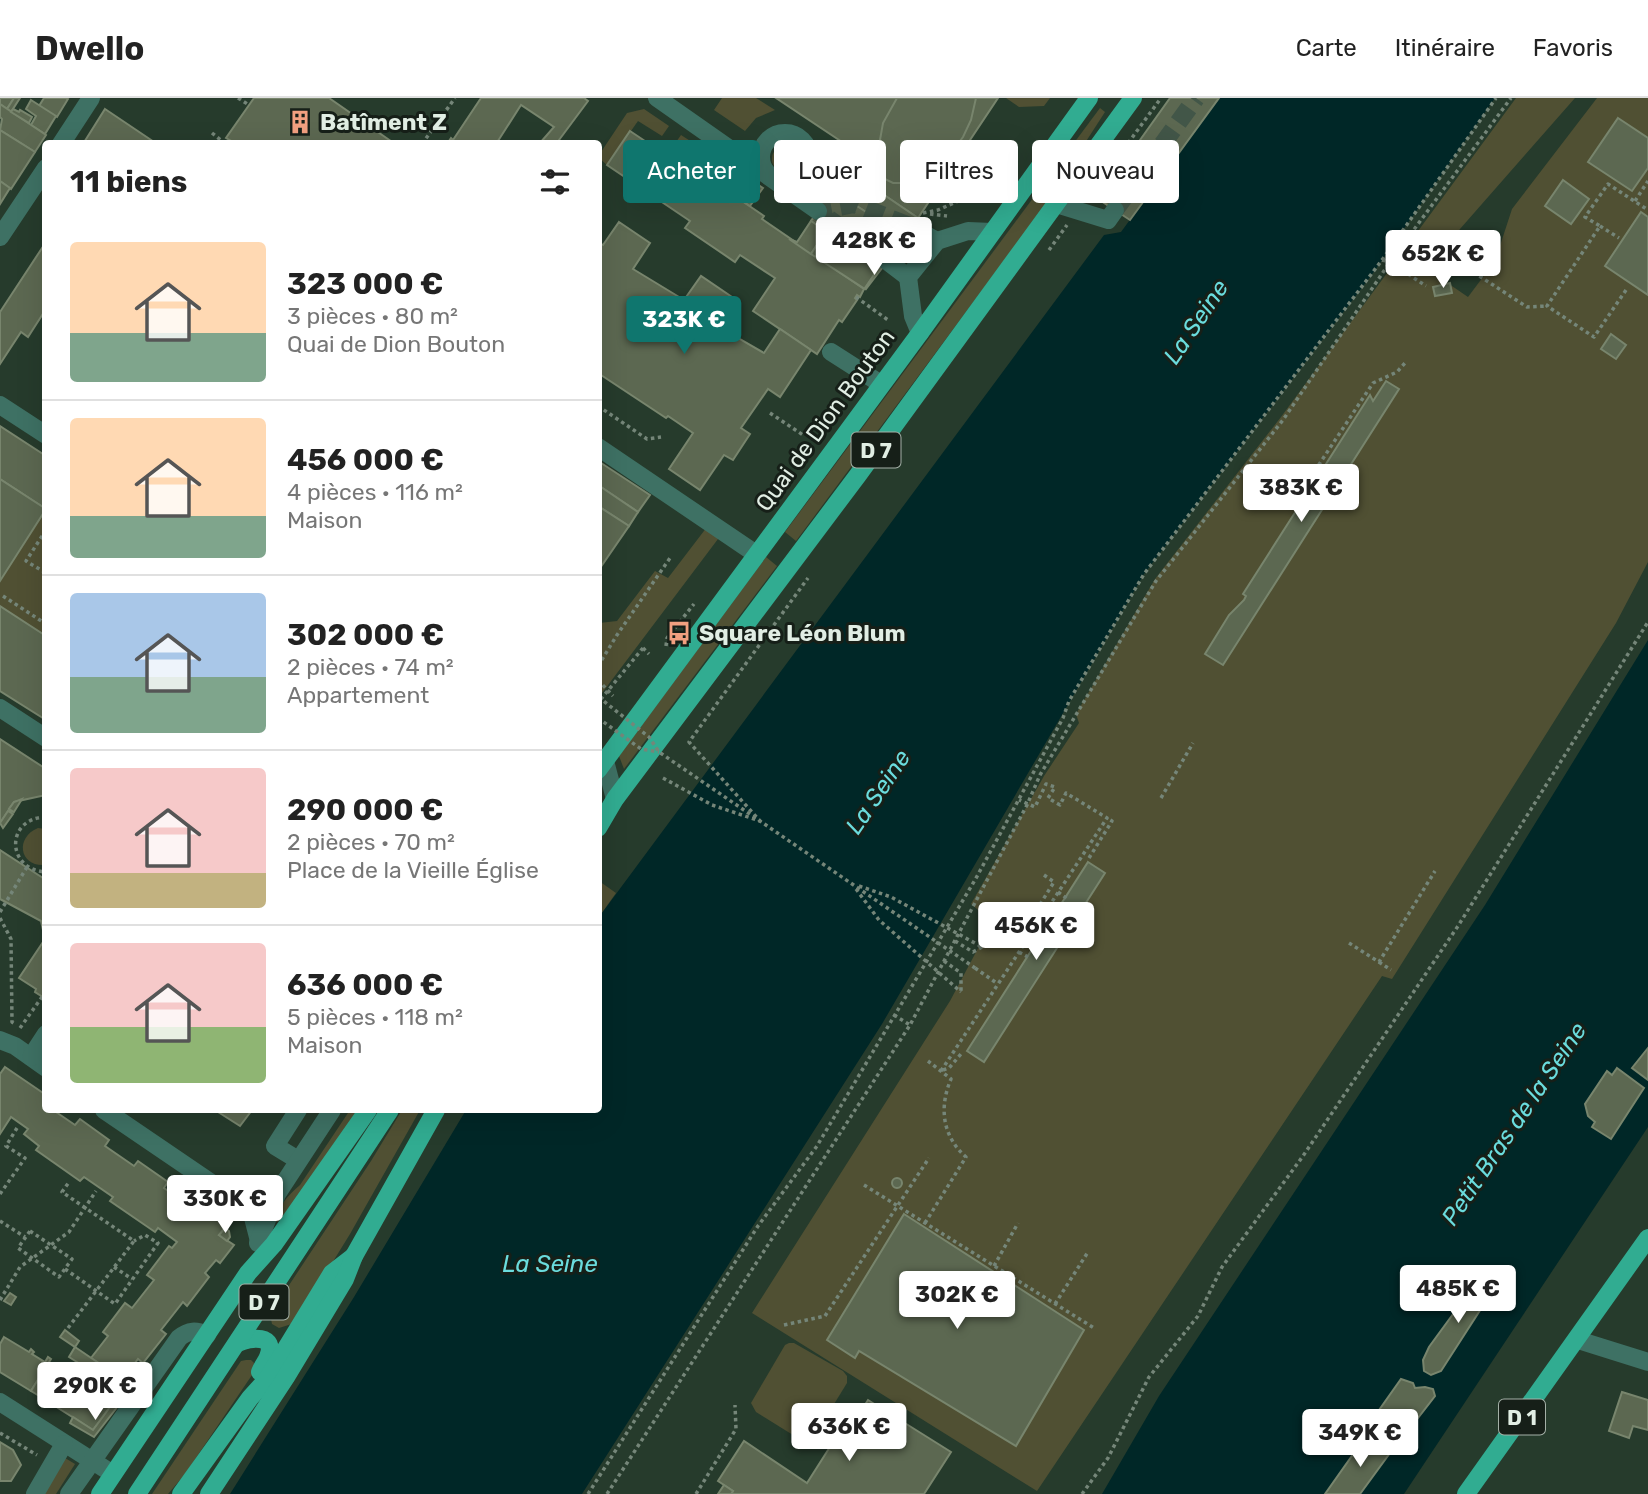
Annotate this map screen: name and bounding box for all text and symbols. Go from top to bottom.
text: Dwello [35,29,144,68]
text: Carte [1296,34,1357,62]
text: Itinéraire [1395,34,1495,62]
text: Favoris [1533,34,1613,62]
building icon: Batîment Z [286,108,314,136]
place label: Batîment Z [320,108,447,136]
chip: Acheter [623,140,760,203]
chip: Louer [774,140,886,203]
chip: Filtres [900,140,1018,203]
chip: Nouveau [1032,140,1179,203]
icon: filters [536,163,574,201]
text: 11 biens [70,164,187,200]
pin: 428K € [817,218,931,277]
text: 428K € [832,226,916,254]
pin: 652K € [1386,230,1500,290]
text: 652K € [1402,239,1484,267]
text: 323 000 € [287,266,444,302]
icon: home [126,270,210,354]
water label: La Seine [1158,275,1234,369]
pin: 323K € [627,296,741,356]
text: 3 pièces · 80 m² [287,302,458,330]
text: 323K € [642,305,726,333]
street label: Quai de Dion Bouton [750,323,900,517]
text: Quai de Dion Bouton [287,330,505,358]
road number: D 7 [852,432,900,468]
text: 456 000 € [287,442,444,478]
icon: home [126,446,210,530]
pin: 383K € [1244,464,1358,524]
text: 383K € [1259,473,1343,501]
text: 4 pièces · 116 m² [287,478,463,506]
text: Maison [287,506,362,534]
text: 302 000 € [287,617,444,653]
bus stop icon: Square Léon Blum [665,619,693,647]
place label: Square Léon Blum [699,619,906,647]
icon: home [126,621,210,705]
text: 2 pièces · 74 m² [287,653,454,681]
text: Appartement [287,681,429,709]
water label: La Seine [840,745,916,839]
text: 290 000 € [287,792,444,828]
icon: home [126,796,210,880]
text: 2 pièces · 70 m² [287,828,455,856]
text: Place de la Vieille Église [287,856,539,884]
pin: 456K € [979,902,1093,962]
text: 456K € [994,911,1078,939]
text: 636 000 € [287,967,443,1003]
icon: home [126,971,210,1055]
text: 5 pièces · 118 m² [287,1003,463,1031]
water label: Petit Bras de la Seine [1436,1017,1592,1231]
text: Maison [287,1031,362,1059]
pin: 330K € [168,1176,282,1235]
text: 330K € [183,1184,267,1212]
water label: La Seine [502,1250,598,1278]
pin: 485K € [1401,1266,1515,1325]
pin: 302K € [900,1272,1014,1331]
text: 485K € [1416,1274,1500,1302]
text: 302K € [915,1280,999,1308]
road number: D 7 [240,1284,288,1320]
pin: 290K € [38,1362,152,1422]
text: 290K € [53,1371,137,1399]
road number: D 1 [1499,1400,1545,1434]
pin: 636K € [792,1404,906,1463]
pin: 349K € [1303,1410,1417,1469]
text: 636K € [807,1412,891,1440]
text: 349K € [1318,1418,1402,1446]

